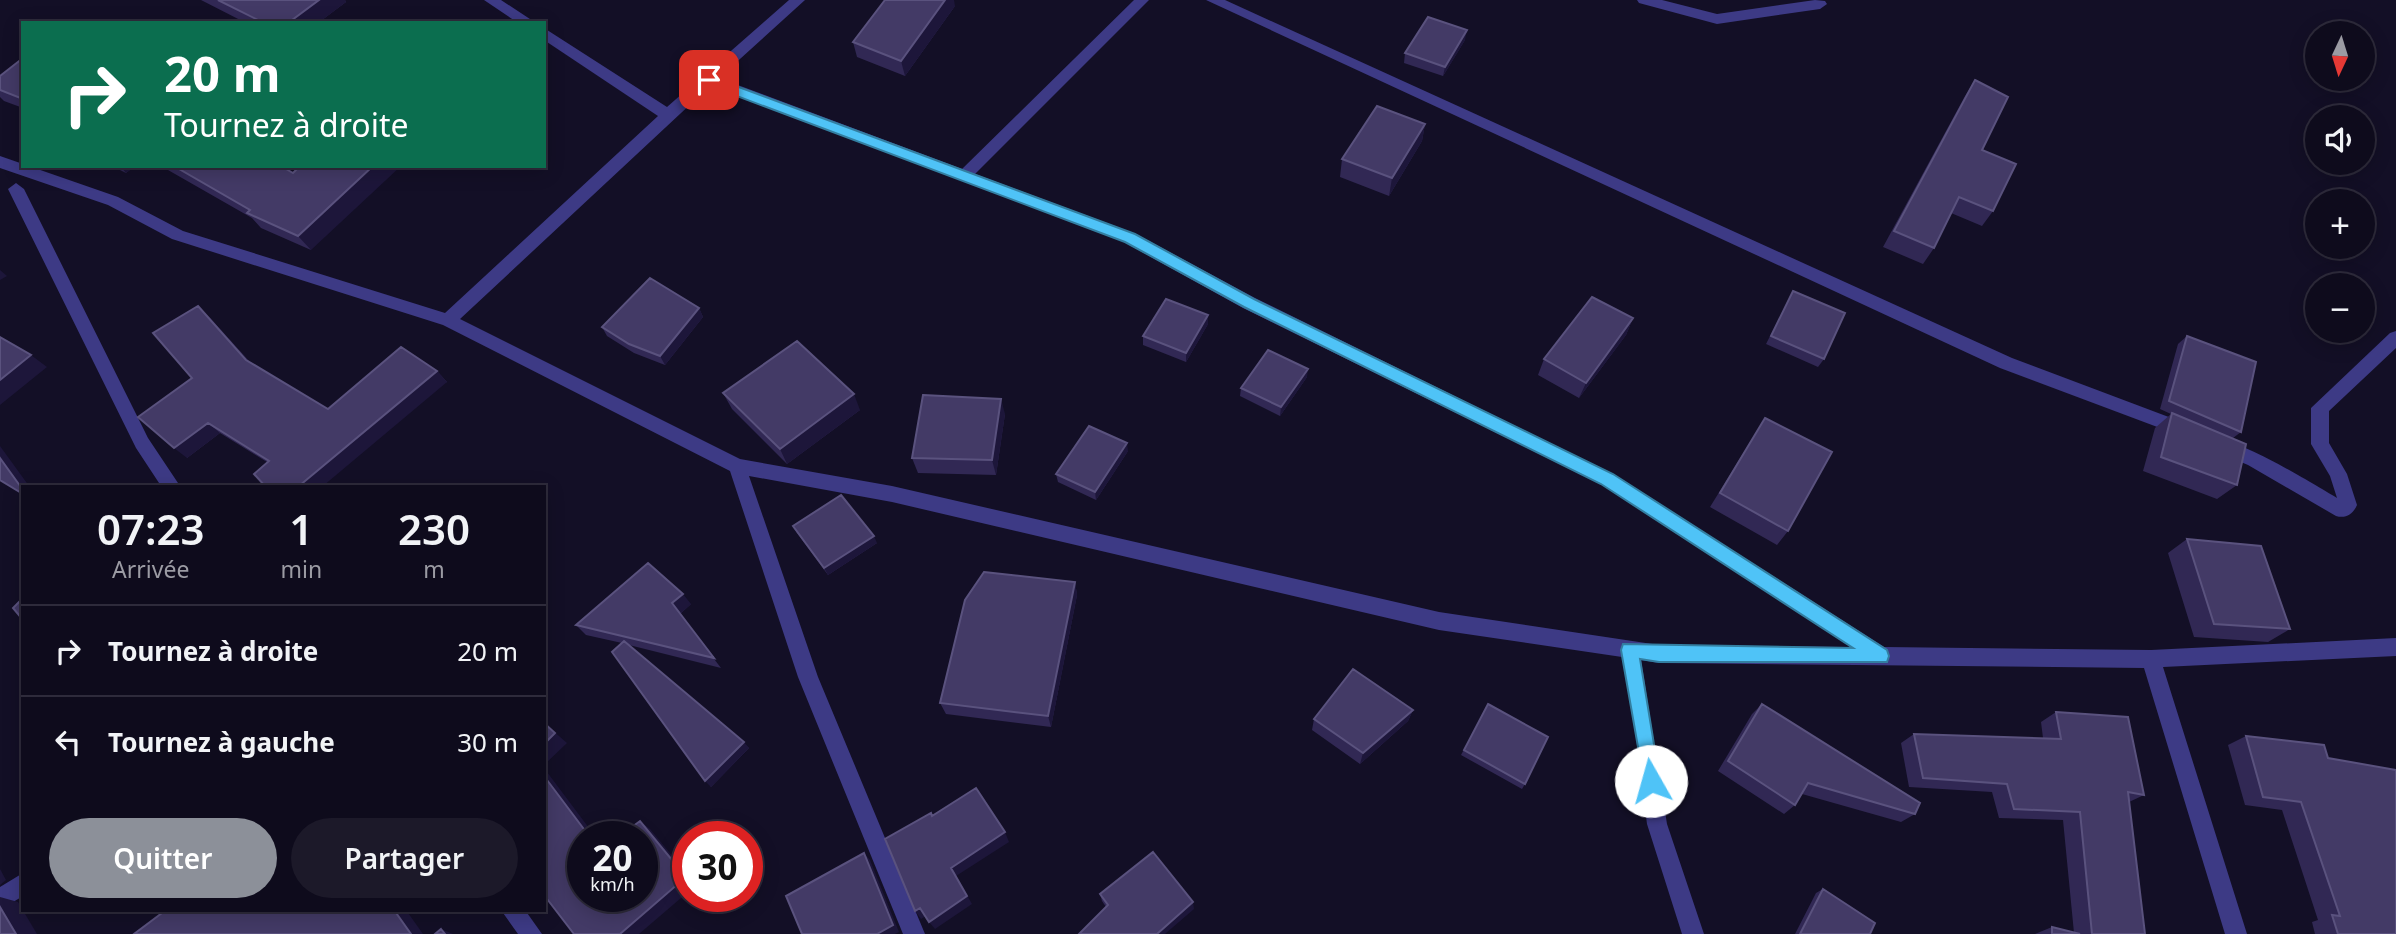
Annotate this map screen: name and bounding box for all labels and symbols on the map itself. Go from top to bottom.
north arrow [2305,21,2375,91]
pin [679,50,739,110]
position arrow [1614,744,1688,818]
speed limit sign: 30 [672,821,763,912]

